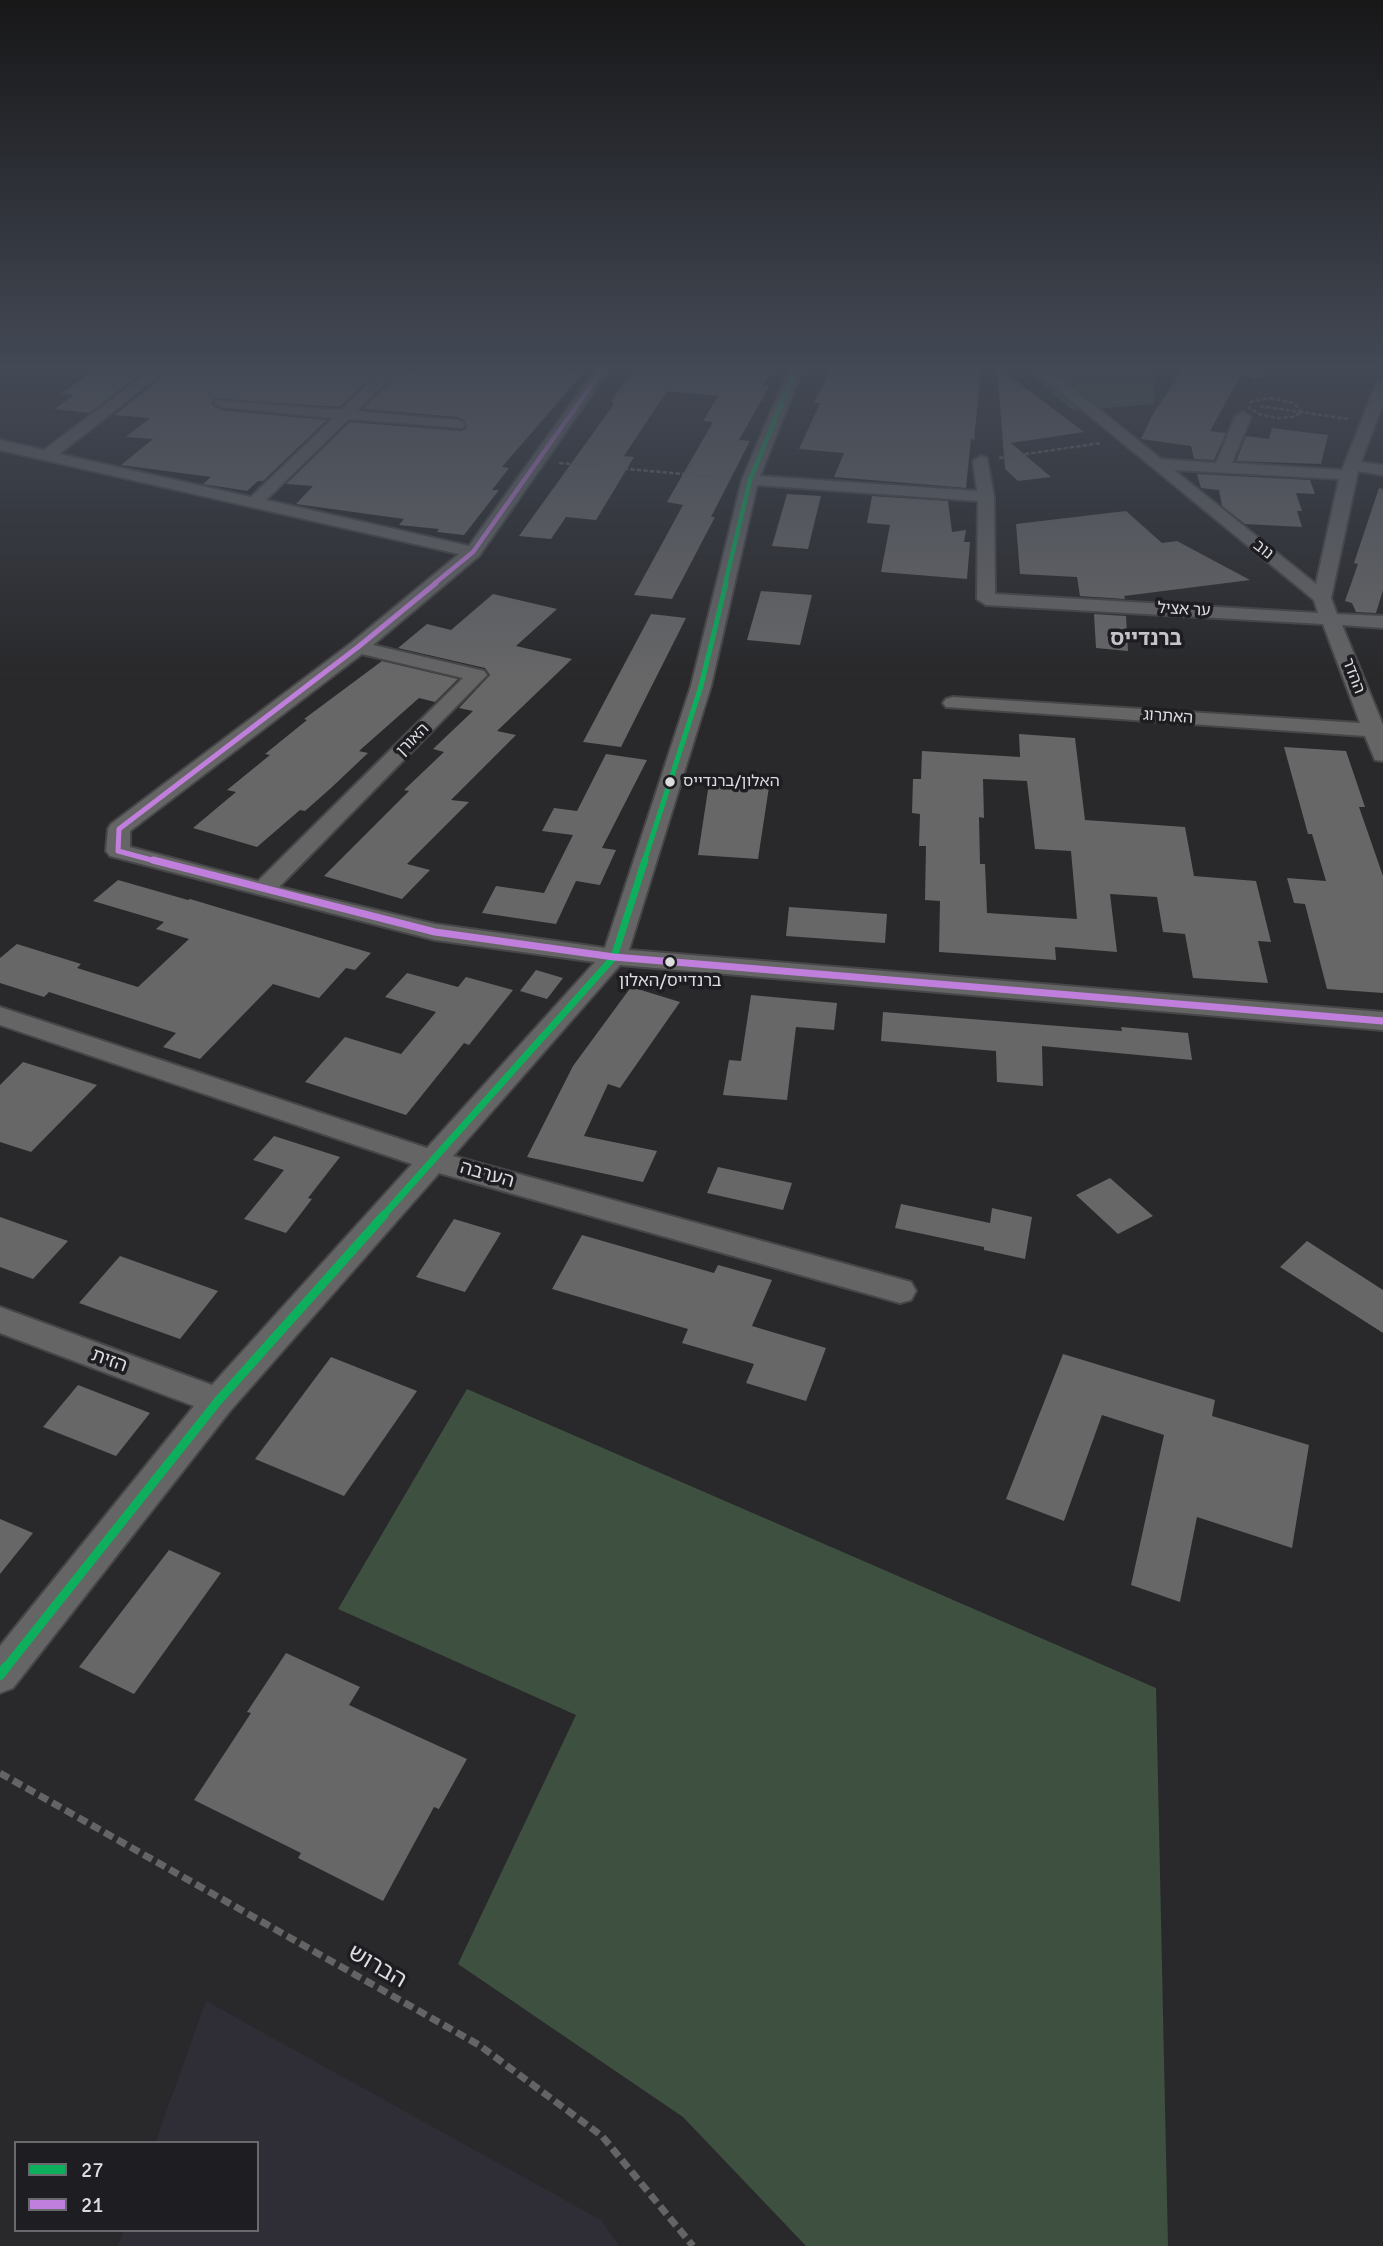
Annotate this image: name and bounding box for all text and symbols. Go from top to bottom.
street label: נוב [1249,536,1277,564]
street label: ער אציל [1157,599,1211,621]
district label: ברנדייס [1110,626,1182,652]
street label: ההדר [1337,656,1369,696]
street label: האתרוג [1142,706,1194,728]
street label: האורן [393,720,433,760]
place label: האלון/ברנדייס [683,772,780,792]
marker: האלון/ברנדייס [663,775,677,789]
marker: ברנדייס/האלון [663,955,677,969]
place label: ברנדייס/האלון [619,972,721,992]
street label: הערבה [457,1156,517,1194]
street label: הזית [88,1344,130,1378]
street label: הברוש [343,1939,411,1995]
legend [14,2141,259,2232]
text: 27 [81,2157,104,2183]
text: 21 [81,2192,104,2218]

